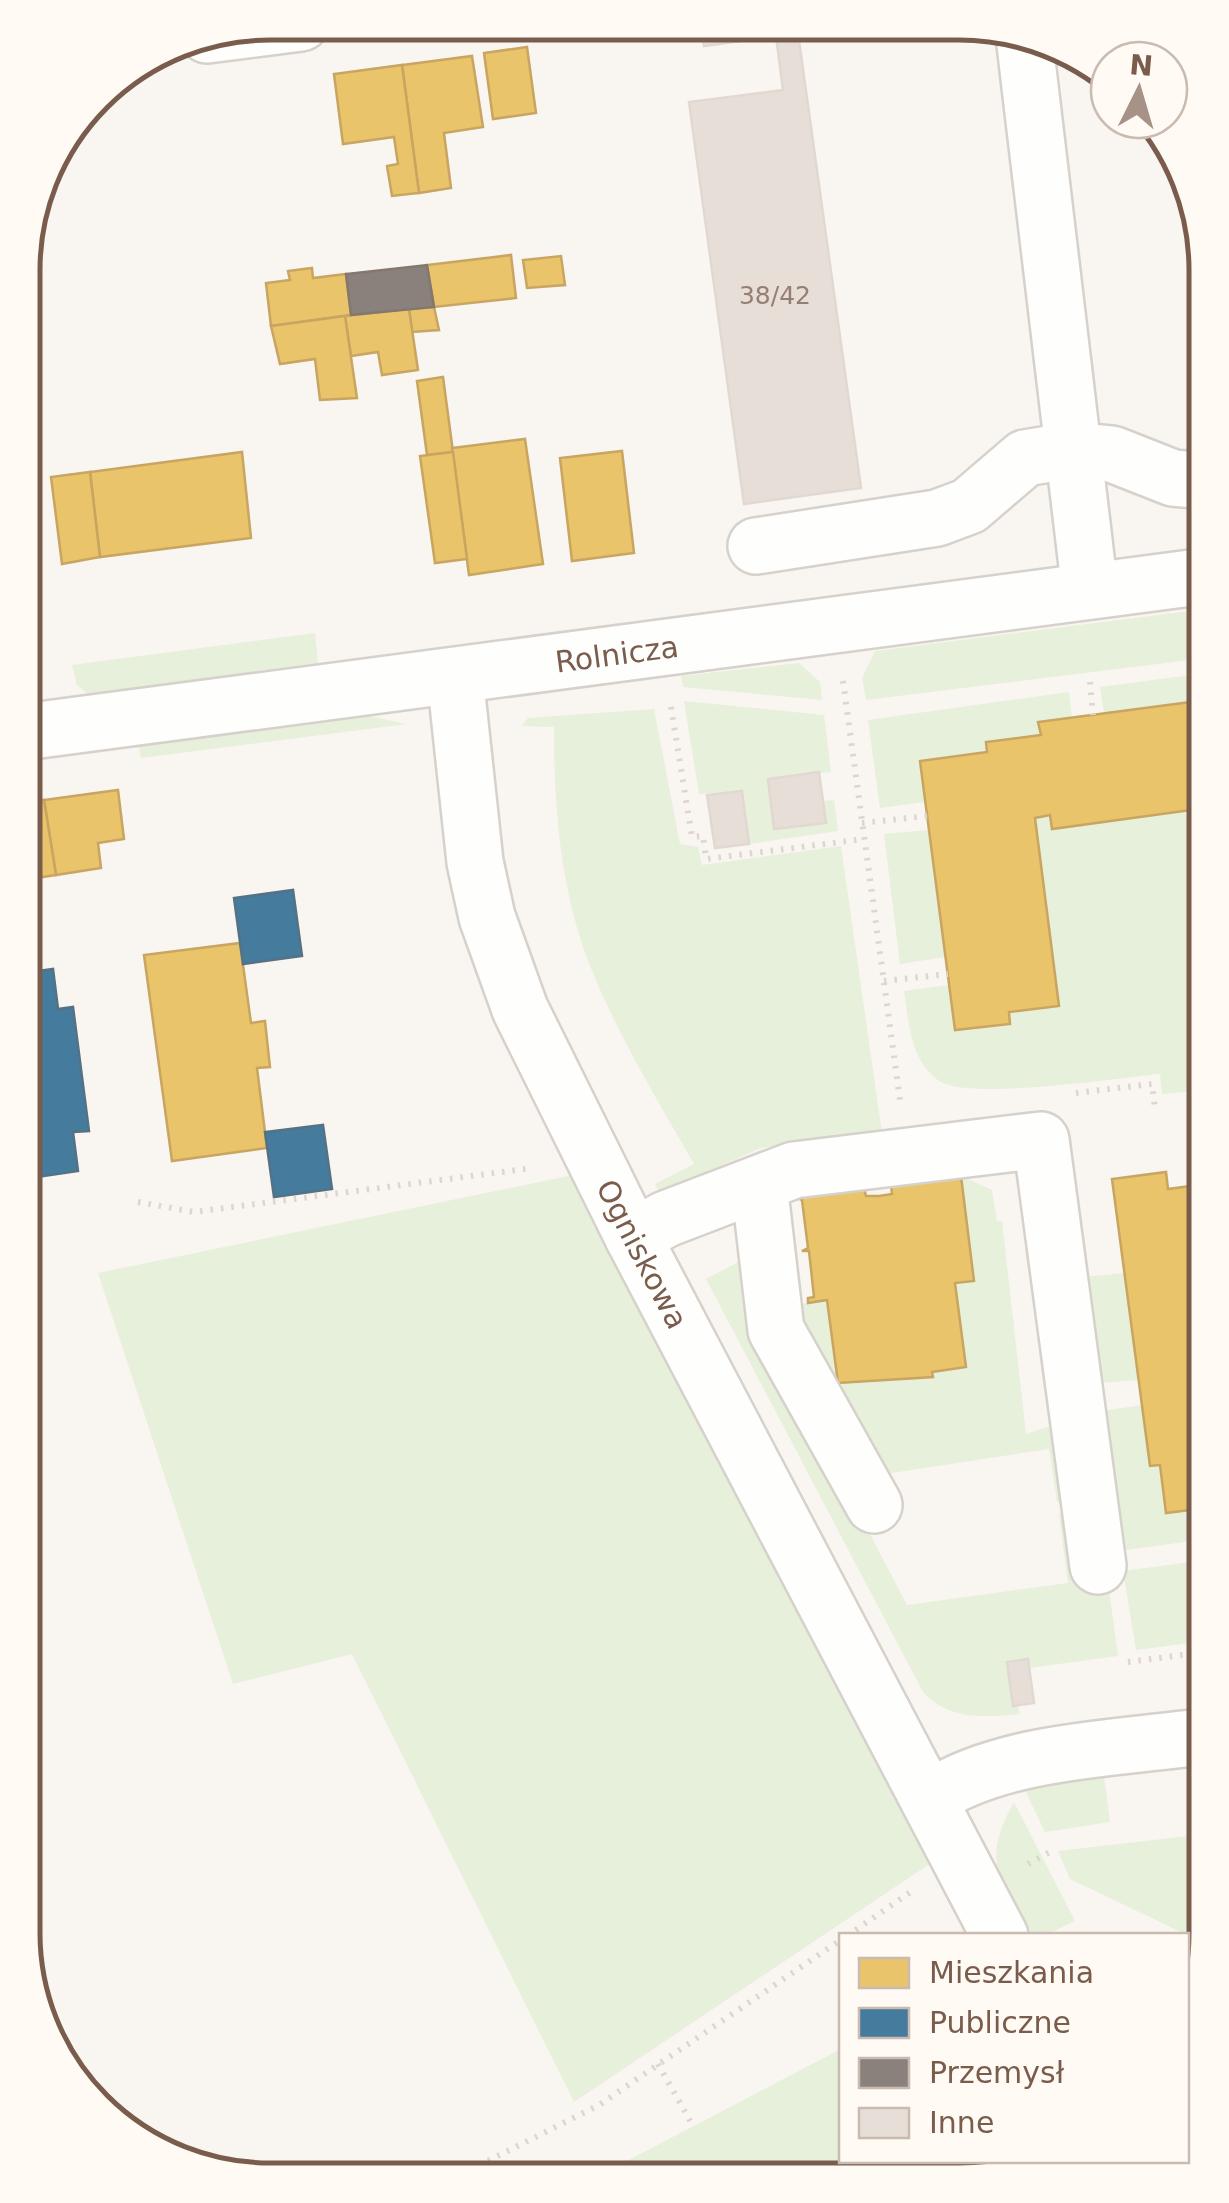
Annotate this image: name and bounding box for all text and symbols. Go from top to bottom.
north arrow [1089,40,1189,140]
text: N [1128,48,1154,83]
house number: 38/42 [739,281,811,310]
street label: Rolnicza [553,628,681,679]
street label: Ogniskowa [590,1173,695,1335]
legend [839,1933,1189,2163]
text: Mieszkania [929,1955,1094,1990]
text: Publiczne [929,2005,1071,2040]
text: Przemysł [929,2055,1065,2090]
text: Inne [929,2105,994,2140]

